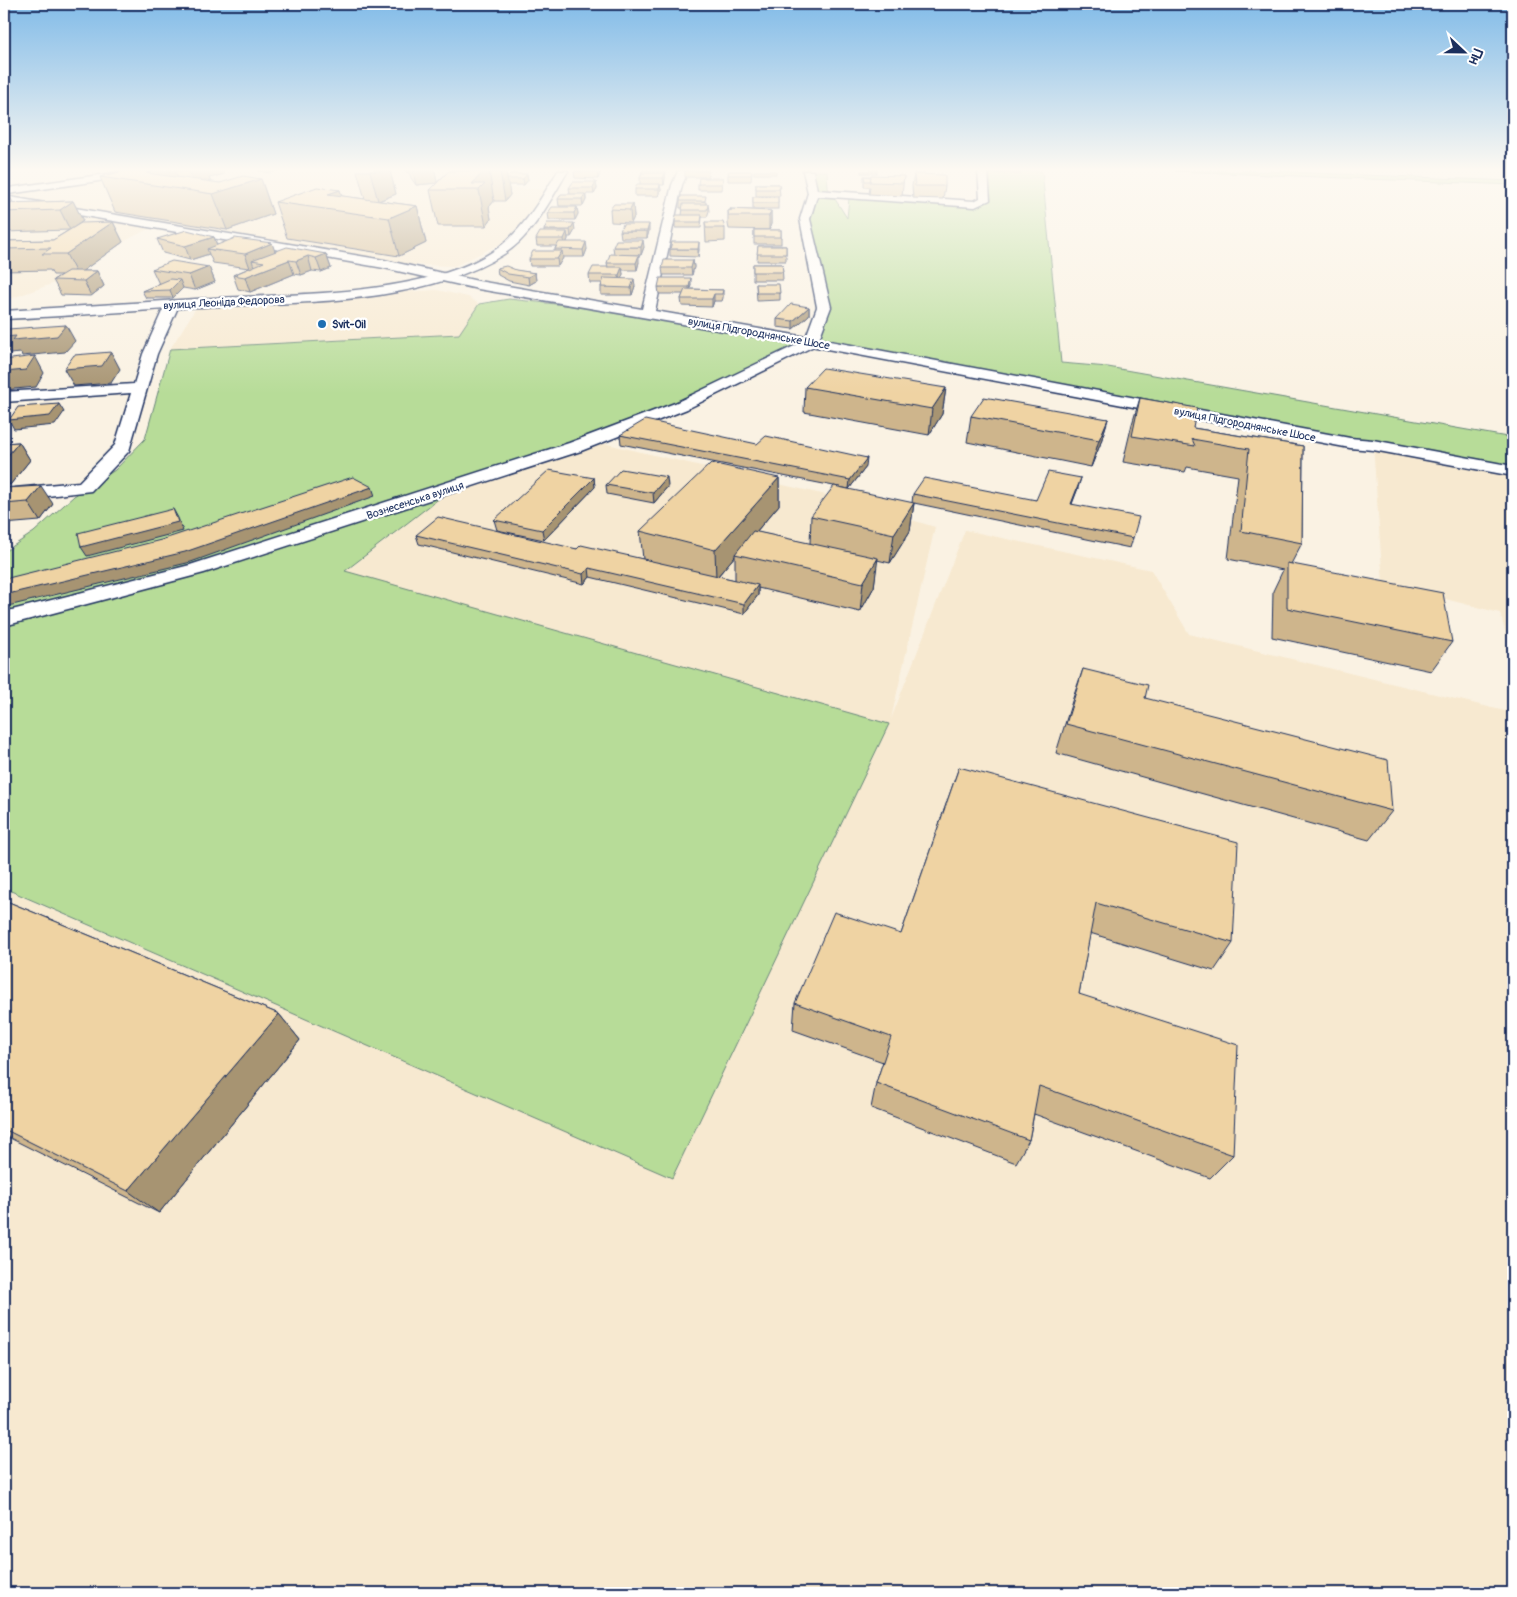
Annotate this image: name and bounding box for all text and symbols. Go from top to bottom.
north arrow [1440,28,1490,78]
text: Пн [1465,46,1486,67]
street label: вулиця Леоніда Федорова [163,293,285,312]
street label: вулиця Підгороднянське Шосе [687,315,831,352]
marker: Svit-Oil [316,318,328,330]
place label: Svit-Oil [332,318,366,331]
street label: вулиця Підгороднянське Шосе [1173,404,1317,445]
street label: Вознесенська вулиця [365,479,465,522]

